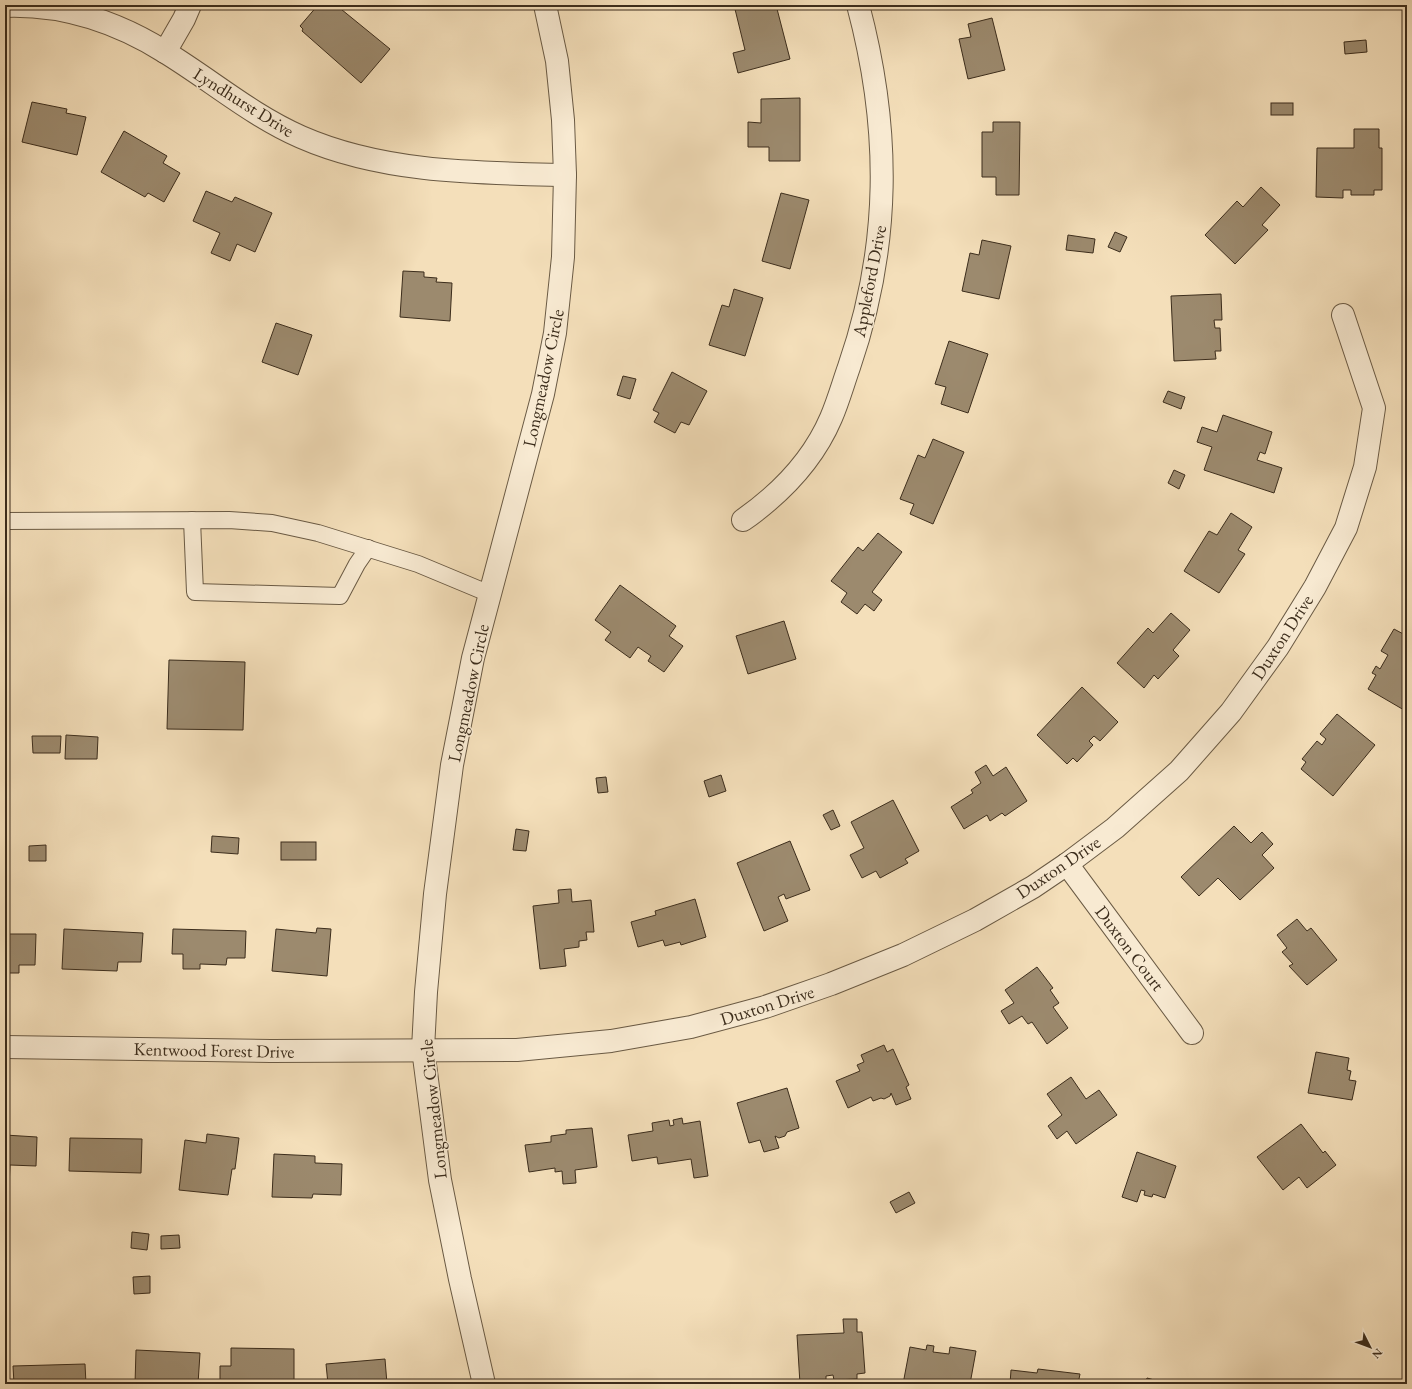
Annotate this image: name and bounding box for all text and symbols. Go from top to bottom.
street label: Lyndhurst Drive [189,62,299,142]
street label: Appleford Drive [847,223,891,340]
street label: Longmeadow Circle [517,307,569,449]
street label: Duxton Drive [1246,590,1318,684]
street label: Longmeadow Circle [442,622,494,764]
street label: Duxton Drive [1011,830,1105,904]
street label: Duxton Court [1090,901,1170,996]
street label: Duxton Drive [717,980,817,1030]
street label: Kentwood Forest Drive [133,1037,295,1063]
street label: Longmeadow Circle [414,1038,452,1180]
north arrow [1350,1327,1390,1367]
text: N [1369,1346,1386,1362]

